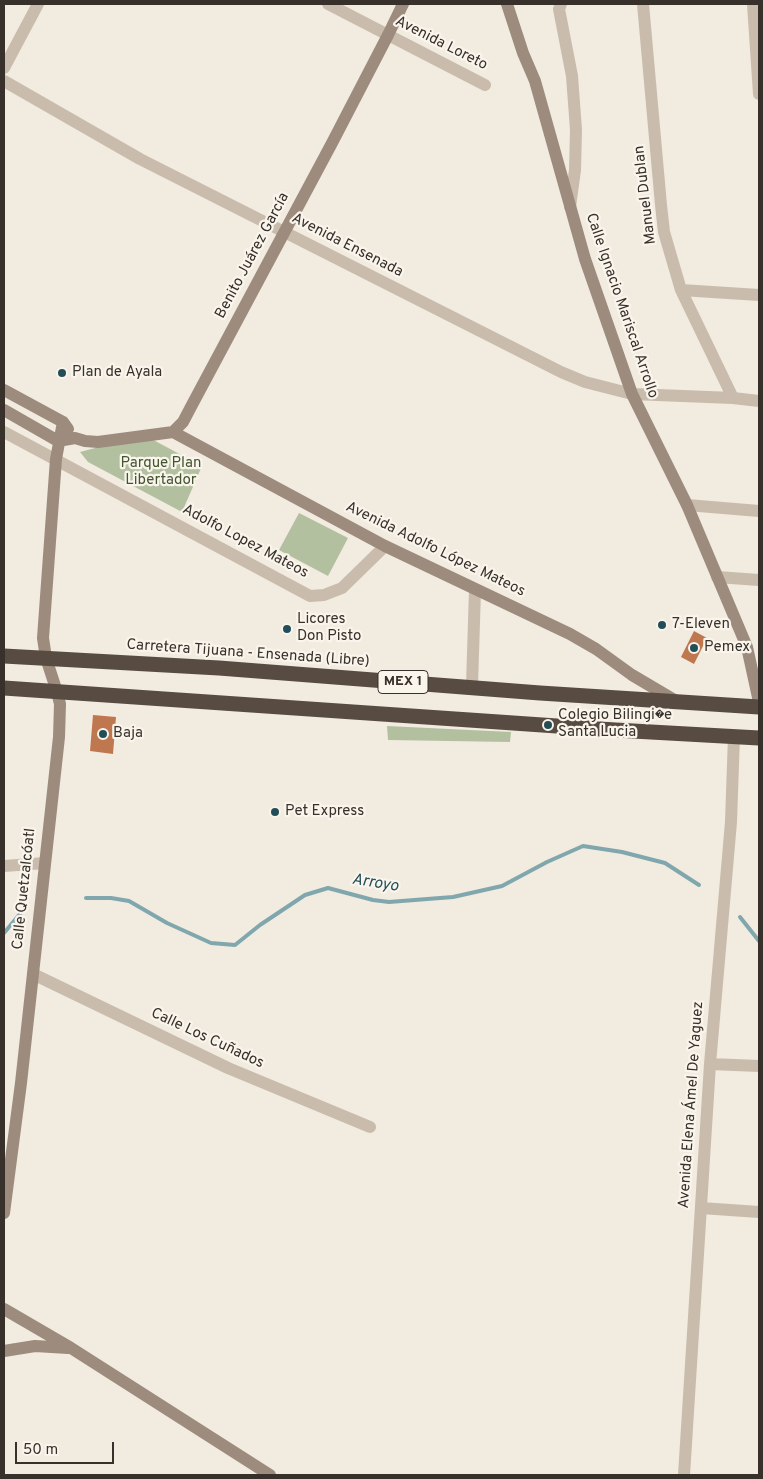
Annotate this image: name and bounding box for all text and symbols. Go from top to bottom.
street label: Avenida Loreto [392,13,490,75]
street label: Manuel Dublan [631,144,661,246]
street label: Benito Juárez García [212,190,294,322]
street label: Avenida Ensenada [288,210,406,282]
street label: Calle Ignacio Mariscal Arrollo [581,211,661,401]
place label: Plan de Ayala [72,364,162,382]
marker: Plan de Ayala [56,367,68,379]
park label: Parque Plan Libertador [120,455,202,490]
street label: Avenida Adolfo López Mateos [342,499,528,601]
street label: Adolfo Lopez Mateos [179,501,311,583]
place label: Licores Don Pisto [297,611,361,646]
place label: 7-Eleven [672,616,730,634]
marker: 7-Eleven [656,619,668,631]
marker: Licores Don Pisto [281,623,293,635]
street label: Carretera Tijuana - Ensenada (Libre) [126,637,370,671]
place label: Pemex [704,639,750,657]
marker: Pemex [688,642,700,654]
road number: MEX 1 [378,670,428,694]
place label: Colegio Bilingi�e Santa Lucia [558,707,672,742]
marker: Colegio Bilingi�e Santa Lucia [542,719,554,731]
place label: Baja [113,725,143,743]
marker: Baja [97,728,109,740]
place label: Pet Express [285,803,364,821]
marker: Pet Express [269,806,281,818]
street label: Calle Quetzalcóatl [10,827,40,951]
water label: Arroyo [350,871,400,897]
street label: Avenida Elena Ámel De Yaguez [676,1001,708,1209]
street label: Calle Los Cuñados [148,1005,266,1073]
scale bar [18,1432,116,1464]
text: 50 m [23,1441,58,1460]

